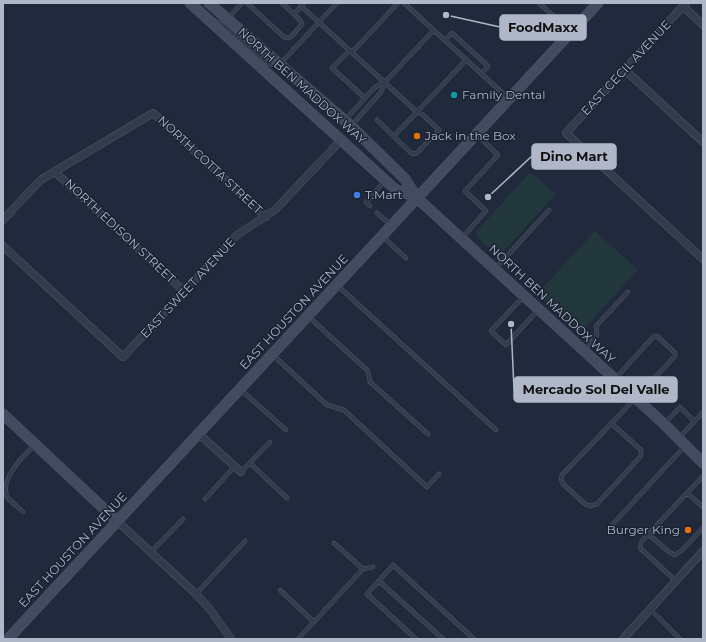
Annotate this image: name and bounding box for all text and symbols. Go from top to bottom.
callout: FoodMaxx [500,15,586,40]
street label: EAST CECIL AVENUE [578,17,674,118]
text: FoodMaxx [508,19,578,35]
street label: NORTH BEN MADDOX WAY [235,24,370,147]
place label: Family Dental [462,87,545,102]
marker: Family Dental [449,90,459,100]
street label: NORTH COTTA STREET [155,112,266,217]
place label: Jack in the Box [424,128,516,143]
marker: Jack in the Box [412,131,422,141]
callout: Dino Mart [532,144,616,169]
text: Dino Mart [540,148,608,164]
street label: NORTH EDISON STREET [62,175,179,286]
place label: T.Mart [365,187,403,202]
marker: T.Mart [352,190,362,200]
street label: EAST SWEET AVENUE [137,234,238,341]
street label: NORTH BEN MADDOX WAY [486,241,619,366]
street label: EAST HOUSTON AVENUE [236,251,351,372]
callout: Mercado Sol Del Valle [514,377,677,402]
text: Mercado Sol Del Valle [522,381,670,397]
street label: EAST HOUSTON AVENUE [15,489,130,610]
place label: Burger King [607,522,680,537]
marker: Burger King [683,525,693,535]

